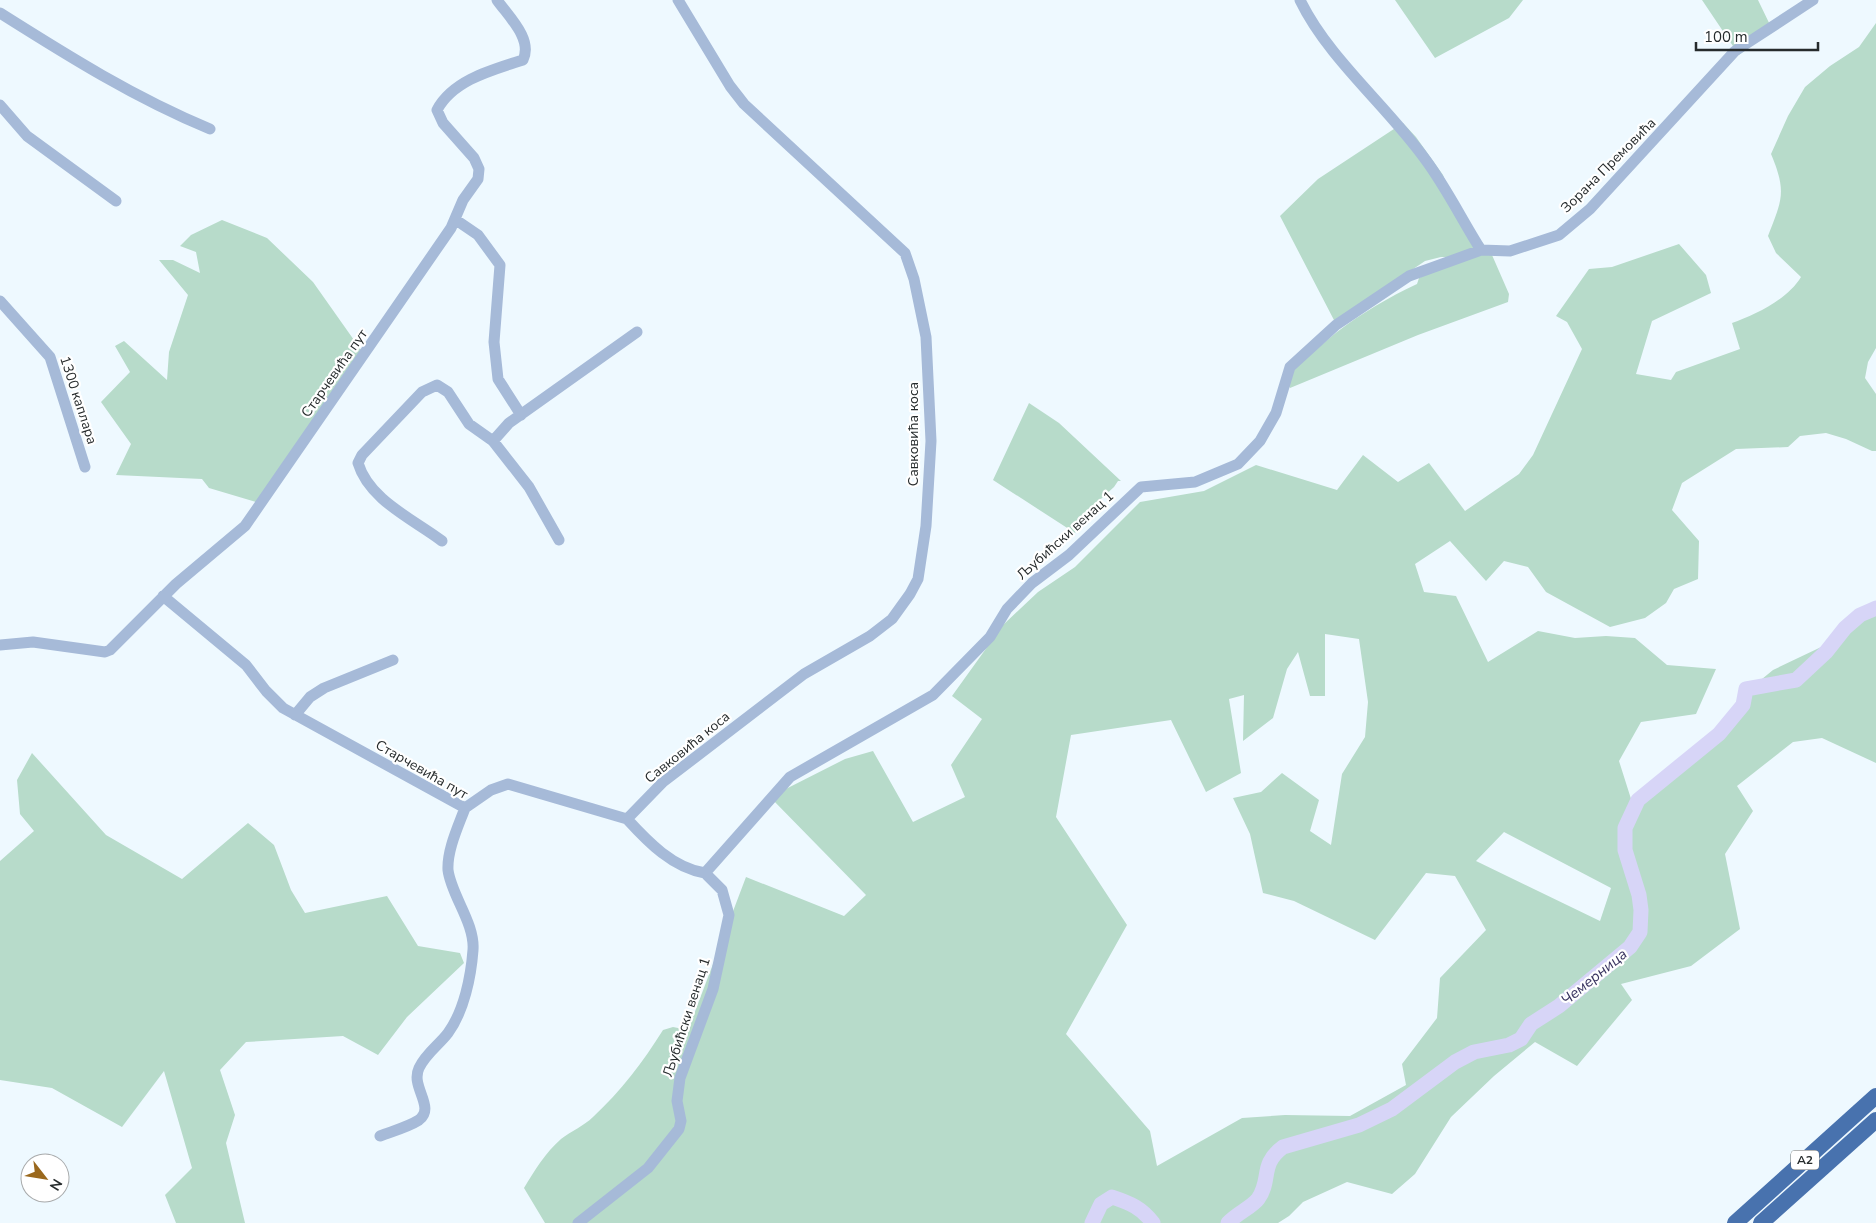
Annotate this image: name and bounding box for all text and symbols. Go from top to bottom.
scale bar [1696,20,1818,52]
text: 100 m [1704,27,1748,47]
street label: Зорана Премовића [1557,114,1660,217]
street label: Старчевића пут [297,325,372,421]
street label: 1300 каплара [55,354,102,447]
street label: Савковића коса [904,382,923,486]
street label: Љубићски венац 1 [1013,487,1118,584]
street label: Савковића коса [641,707,734,788]
street label: Старчевића пут [372,735,472,804]
water label: Чемерница [1557,944,1631,1010]
street label: Љубићски венац 1 [658,955,715,1079]
road number: A2 [1791,1150,1819,1170]
north arrow [20,1153,70,1203]
text: N [45,1175,67,1194]

